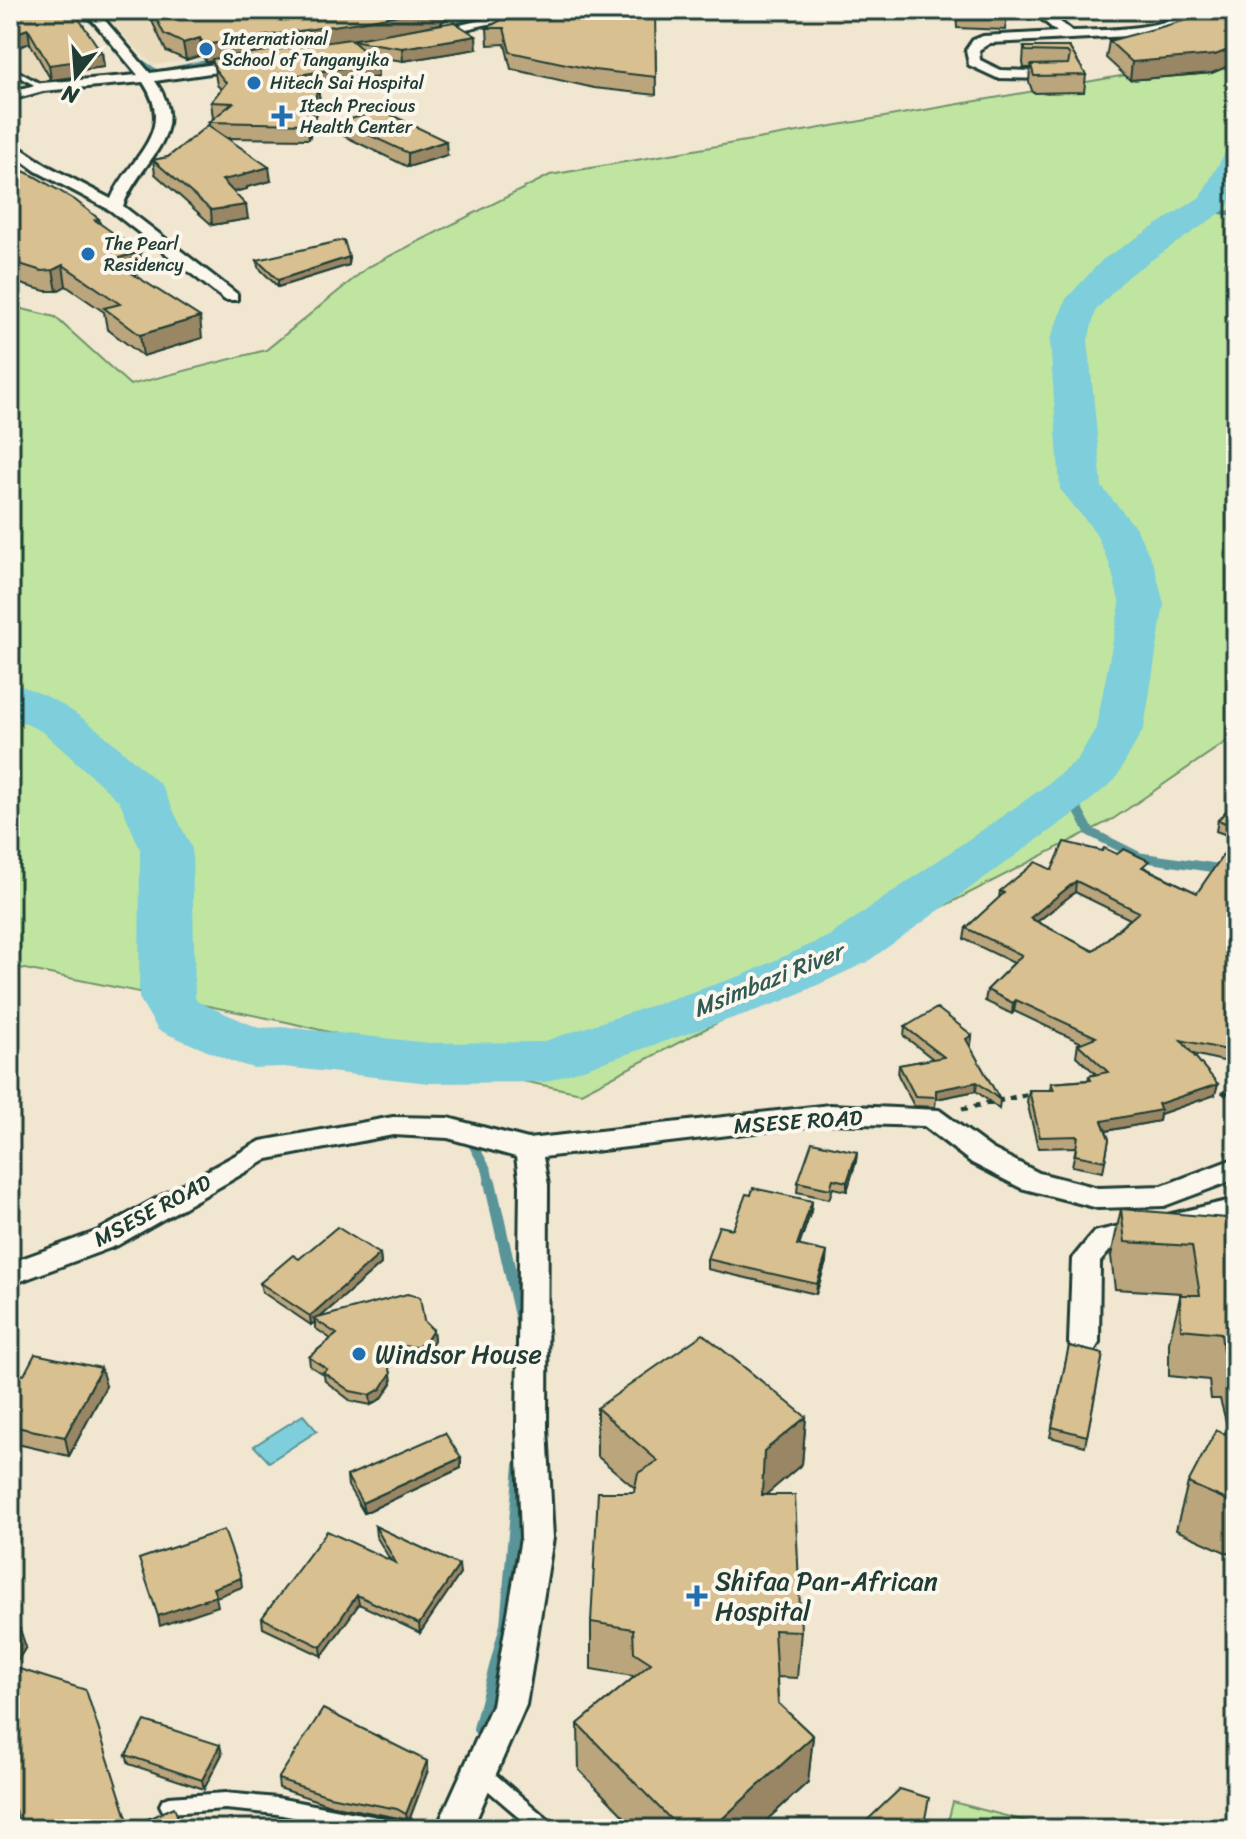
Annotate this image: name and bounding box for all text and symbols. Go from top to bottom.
place label: International School of Tanganyika [221,23,389,76]
north arrow [36,36,116,116]
marker: International School of Tanganyika [197,40,215,58]
place label: Hitech Sai Hospital [270,67,425,99]
text: N [57,74,84,116]
marker: Hitech Sai Hospital [245,74,263,92]
place label: Itech Precious Health Center [299,90,416,143]
marker: Itech Precious Health Center [271,105,293,127]
place label: The Pearl Residency [104,228,184,281]
marker: The Pearl Residency [79,245,97,263]
water label: Msimbazi River [686,929,854,1029]
street label: MSESE ROAD [732,1098,864,1145]
street label: MSESE ROAD [86,1163,218,1258]
place label: Windsor House [375,1331,542,1377]
marker: Windsor House [350,1345,368,1363]
place label: Shifaa Pan-African Hospital [715,1558,938,1634]
marker: Shifaa Pan-African Hospital [686,1585,708,1607]

